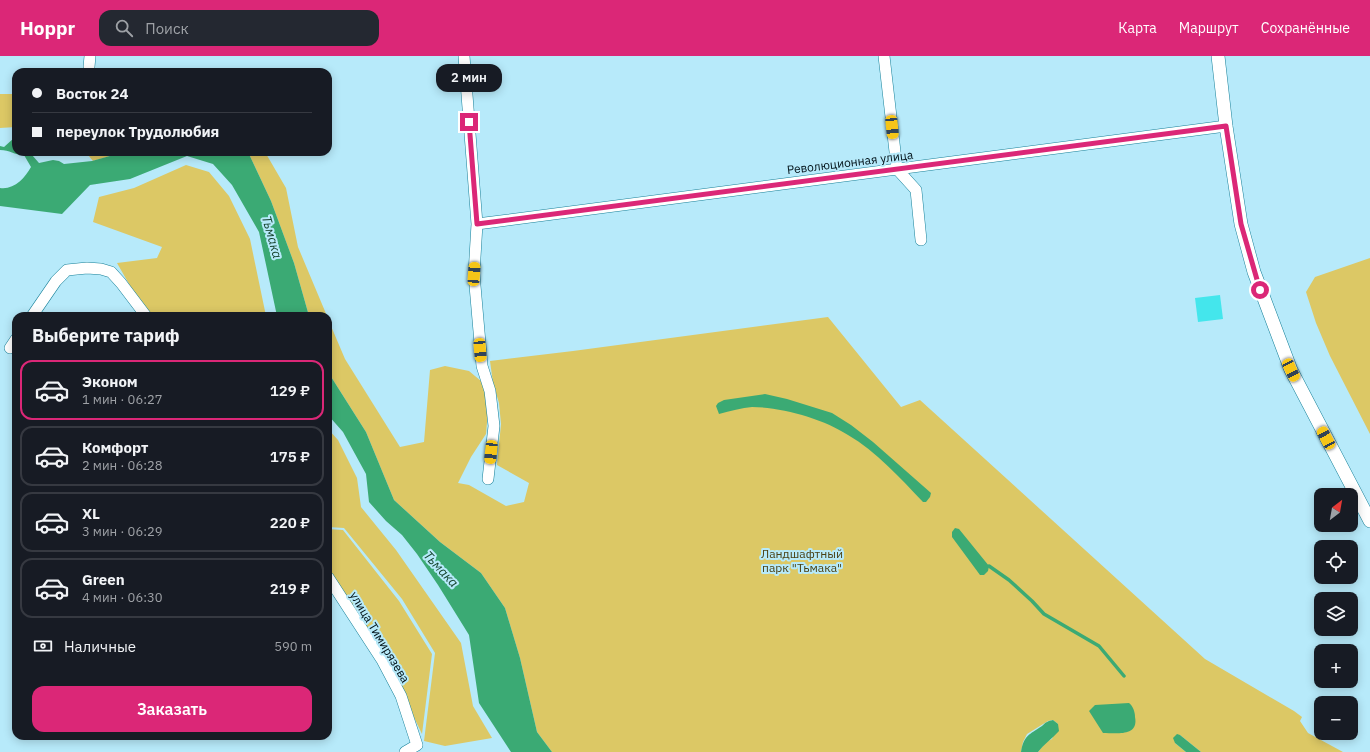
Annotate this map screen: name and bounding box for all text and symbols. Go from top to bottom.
search box [99,10,379,46]
text: Hoppr [20,16,75,40]
icon: search [113,17,135,39]
text: Поиск [145,19,189,38]
text: Карта [1118,19,1157,37]
text: Маршрут [1179,19,1239,37]
text: Сохранённые [1261,19,1350,37]
callout: 2 мин [436,64,502,92]
text: 2 мин [451,69,487,86]
text: Восток 24 [56,84,128,103]
route end [460,113,478,131]
car [885,114,899,140]
text: переулок Трудолюбия [56,122,219,141]
street label: Революционная улица [786,147,915,177]
water label: Тьмака [258,214,286,260]
car [467,262,481,286]
route start [1251,281,1269,299]
text: Выберите тариф [32,324,179,347]
car [473,338,487,362]
car [1280,357,1302,383]
icon: car [34,372,70,408]
text: Эконом [82,372,138,391]
text: 129 ₽ [270,381,310,400]
text: 1 мин · 06:27 [82,391,163,408]
car [1315,425,1337,451]
icon: car [34,438,70,474]
text: Комфорт [82,438,148,457]
car [484,439,498,465]
text: 175 ₽ [270,447,310,466]
text: 2 мин · 06:28 [82,457,163,474]
north arrow [1314,488,1358,532]
map controls [1314,488,1358,740]
icon: car [34,504,70,540]
text: XL [82,504,100,523]
text: 220 ₽ [270,513,310,532]
text: 3 мин · 06:29 [82,523,163,540]
button: locate [1314,540,1358,584]
park label: Ландшафтный парк "Тьмака" [761,546,843,575]
water label: Тьмака [420,547,462,591]
icon: car [34,570,70,606]
text: Green [82,570,125,589]
text: 219 ₽ [270,579,310,598]
text: 4 мин · 06:30 [82,589,163,606]
street label: улица Тимирязева [347,589,413,686]
button: layers [1314,592,1358,636]
icon: cash [32,635,54,657]
text: Наличные [64,637,136,656]
text: 590 m [274,638,312,655]
button: + [1314,644,1358,688]
button: Заказать [32,686,312,732]
button: − [1314,696,1358,740]

